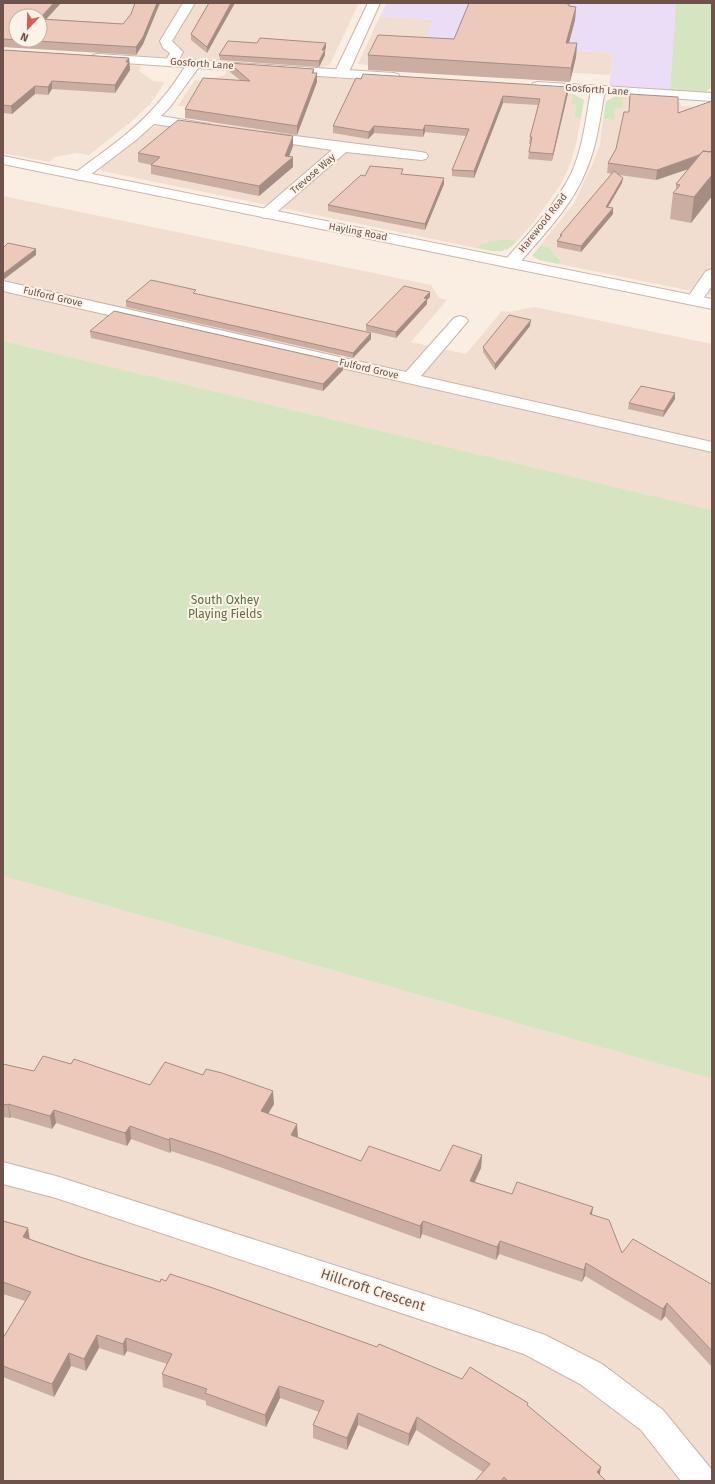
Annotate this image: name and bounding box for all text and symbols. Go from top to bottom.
north arrow [8,8,48,48]
text: N [19,29,30,44]
street label: Gosforth Lane [170,56,234,72]
street label: Gosforth Lane [565,82,629,98]
street label: Trevose Way [288,151,338,197]
street label: Harewood Road [516,191,570,255]
street label: Hayling Road [328,220,388,244]
street label: Fulford Grove [22,284,84,310]
street label: Fulford Grove [338,356,400,382]
park label: South Oxhey Playing Fields [188,593,262,621]
street label: Hillcroft Crescent [319,1265,428,1315]

